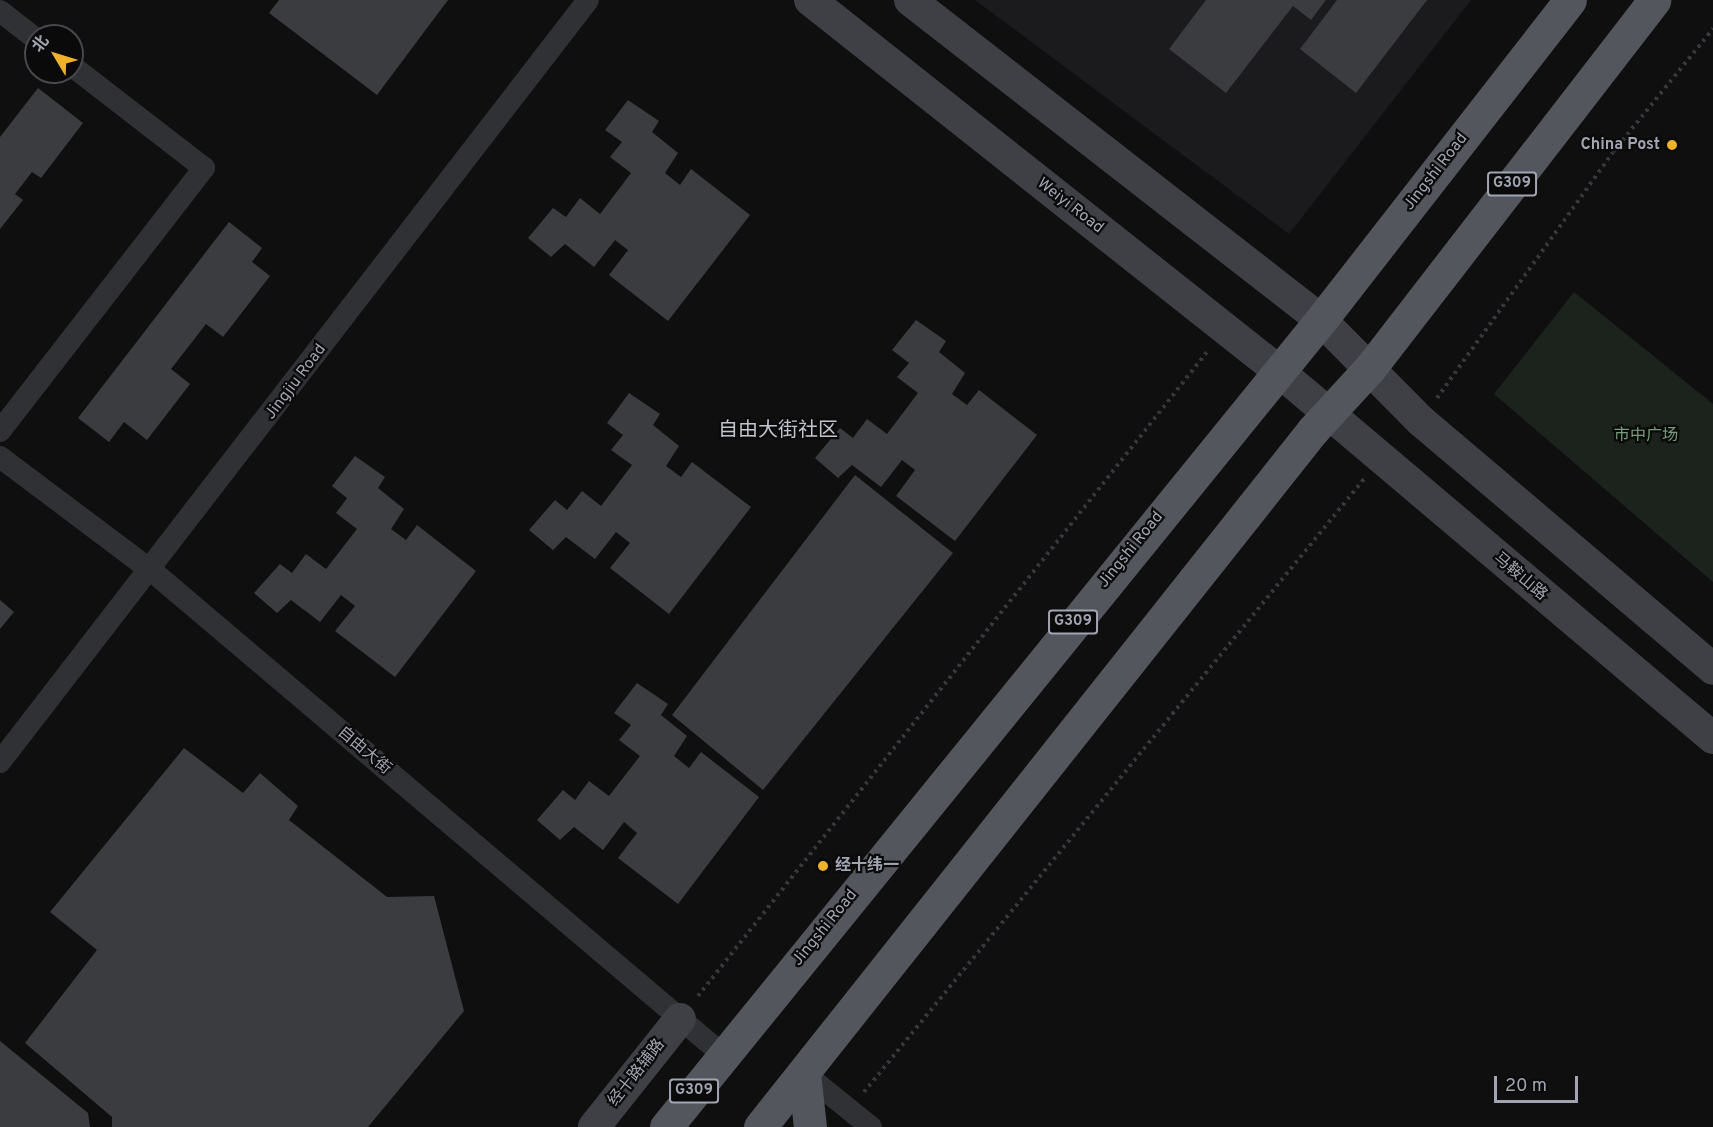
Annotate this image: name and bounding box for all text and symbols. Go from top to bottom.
north arrow [24,24,84,84]
text: 北 [29,32,54,57]
street label: Jingshi Road [1400,130,1472,214]
place label: China Post [1581,135,1660,155]
marker: China Post [1665,138,1679,152]
road number: G309 [1486,172,1538,196]
street label: Weiyi Road [1033,174,1107,238]
street label: Jingjiu Road [261,340,331,424]
district label: 自由大街社区 [718,419,838,443]
park label: 市中广场 [1614,426,1678,446]
street label: Jingshi Road [1094,508,1168,592]
street label: 马鞍山路 [1489,549,1551,605]
road number: G309 [1048,610,1098,634]
street label: 自由大街 [333,723,395,779]
place label: 经十纬一 [835,856,899,876]
marker: 经十纬一 [816,859,830,873]
street label: Jingshi Road [788,886,862,970]
street label: 经十路辅路 [605,1036,669,1110]
scale bar [1497,1064,1581,1102]
text: 20 m [1505,1075,1547,1098]
road number: G309 [668,1079,720,1103]

